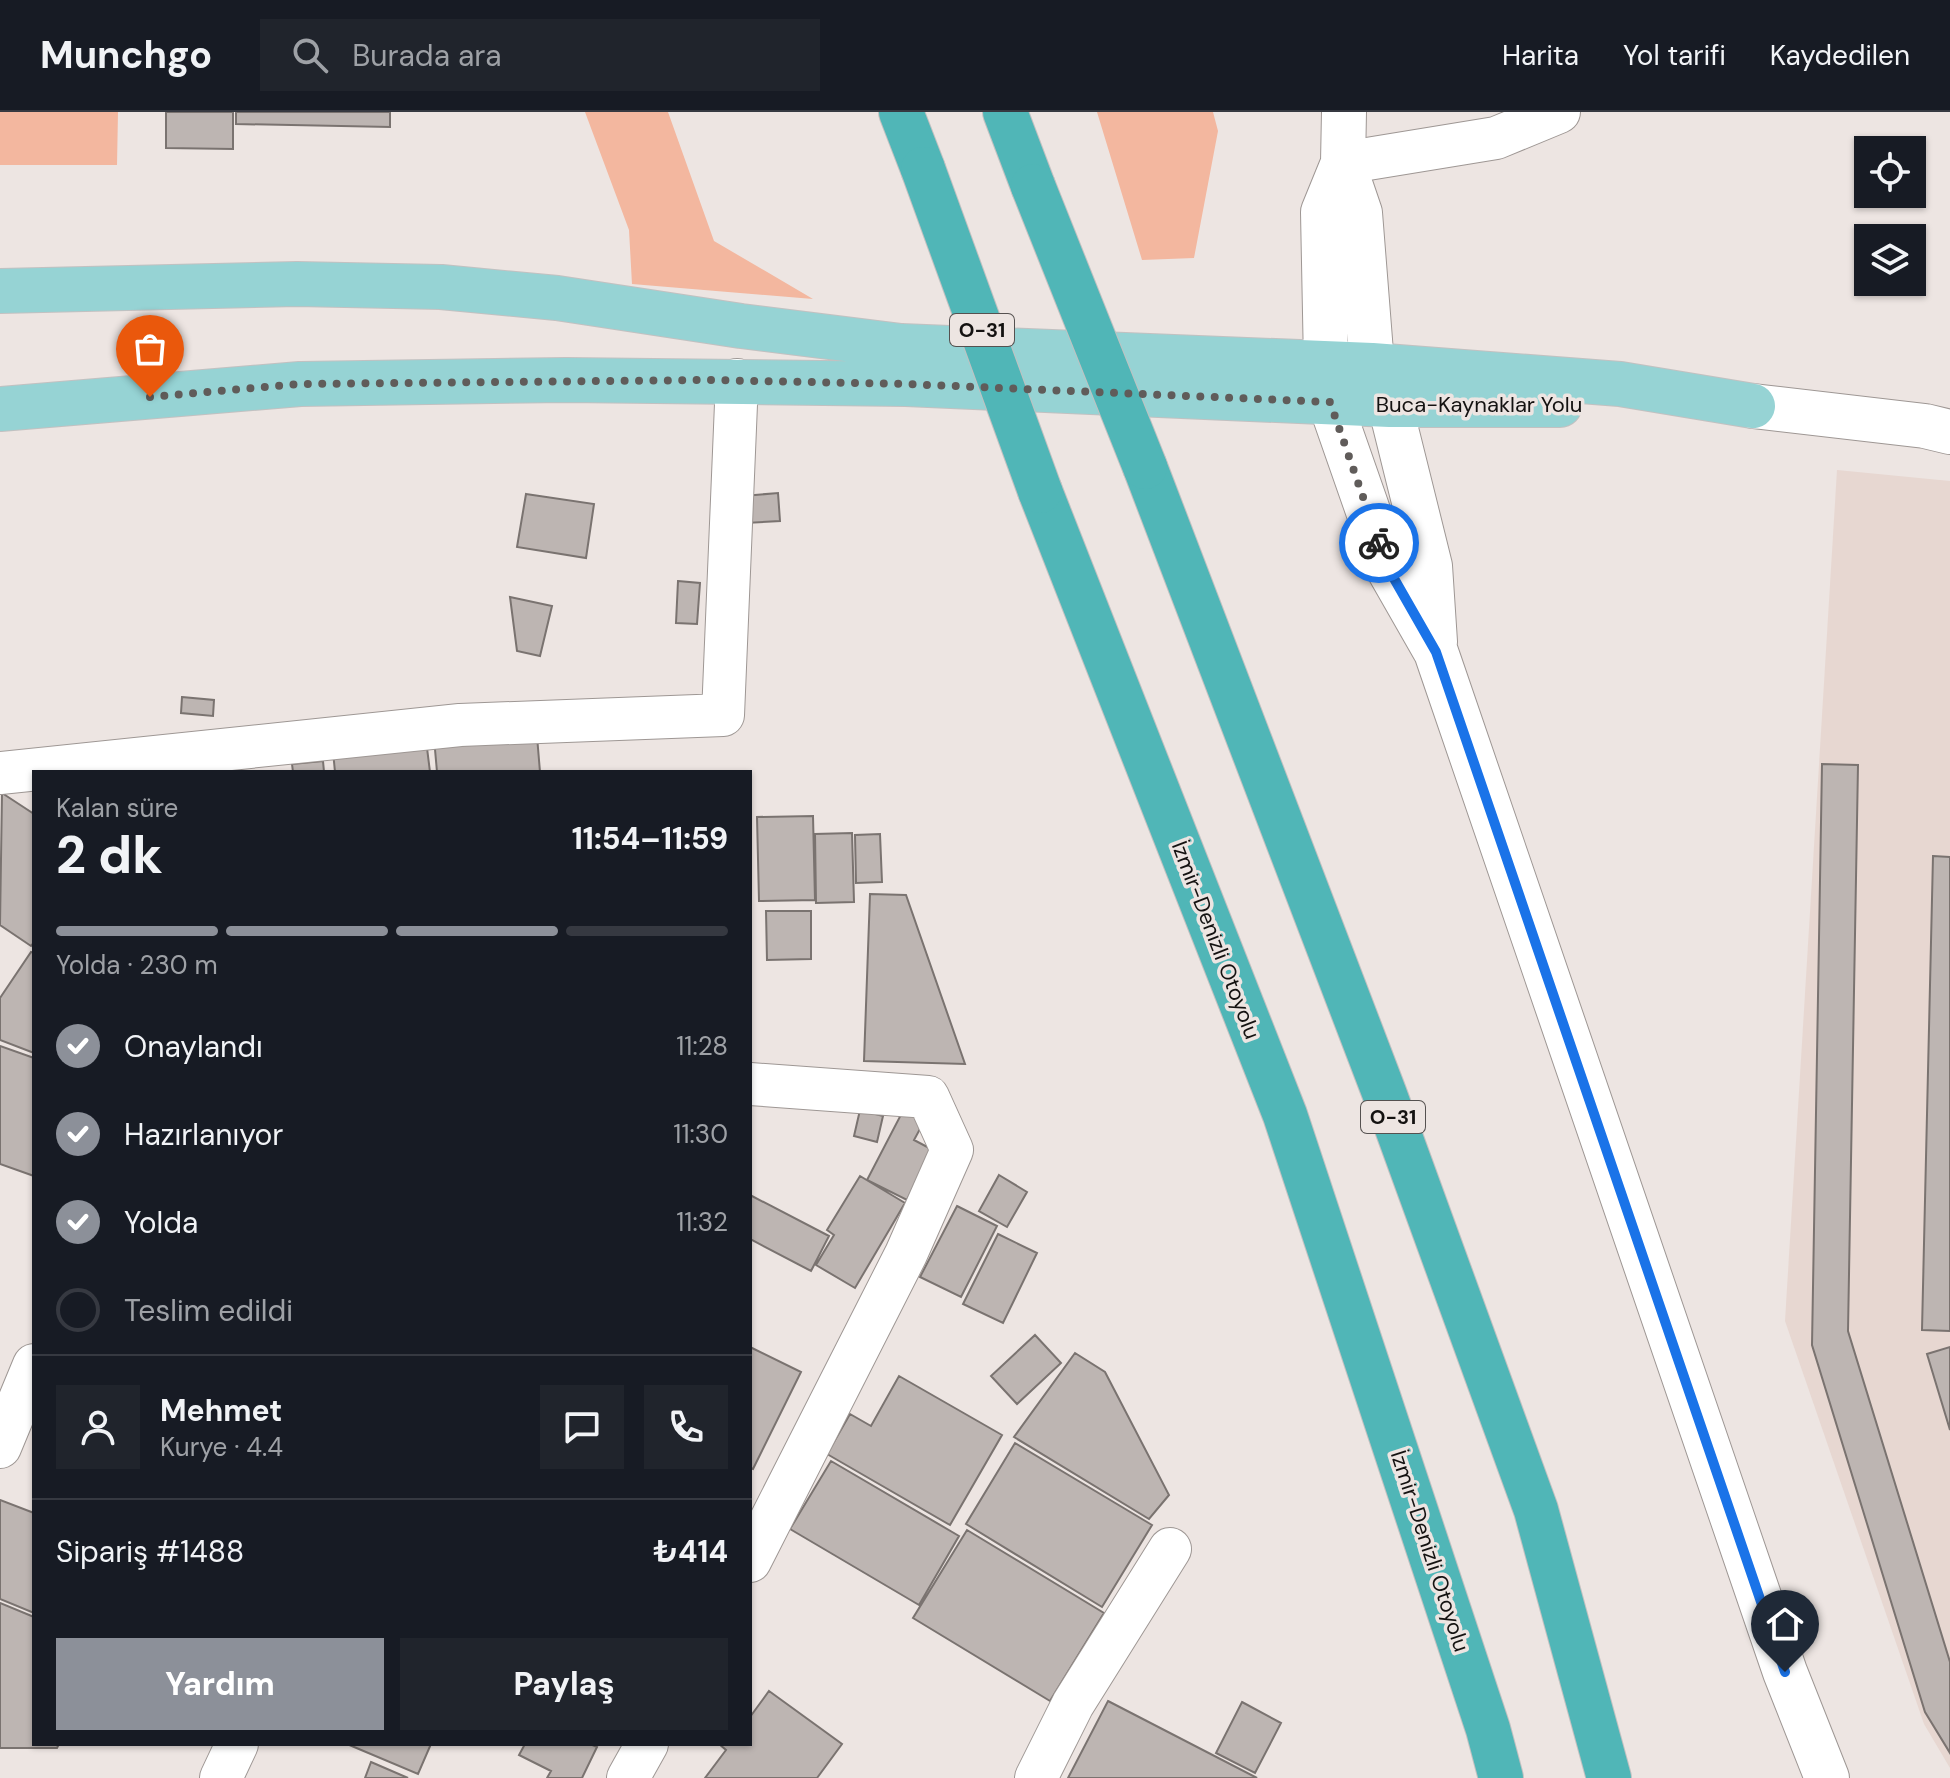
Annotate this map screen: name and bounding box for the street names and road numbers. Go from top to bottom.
road number: O-31 [950,314,1014,346]
street label: Buca-Kaynaklar Yolu [1376,390,1582,419]
street label: İzmir-Denizli Otoyolu [1165,837,1267,1043]
road number: O-31 [1361,1101,1425,1133]
street label: İzmir-Denizli Otoyolu [1384,1447,1476,1655]

